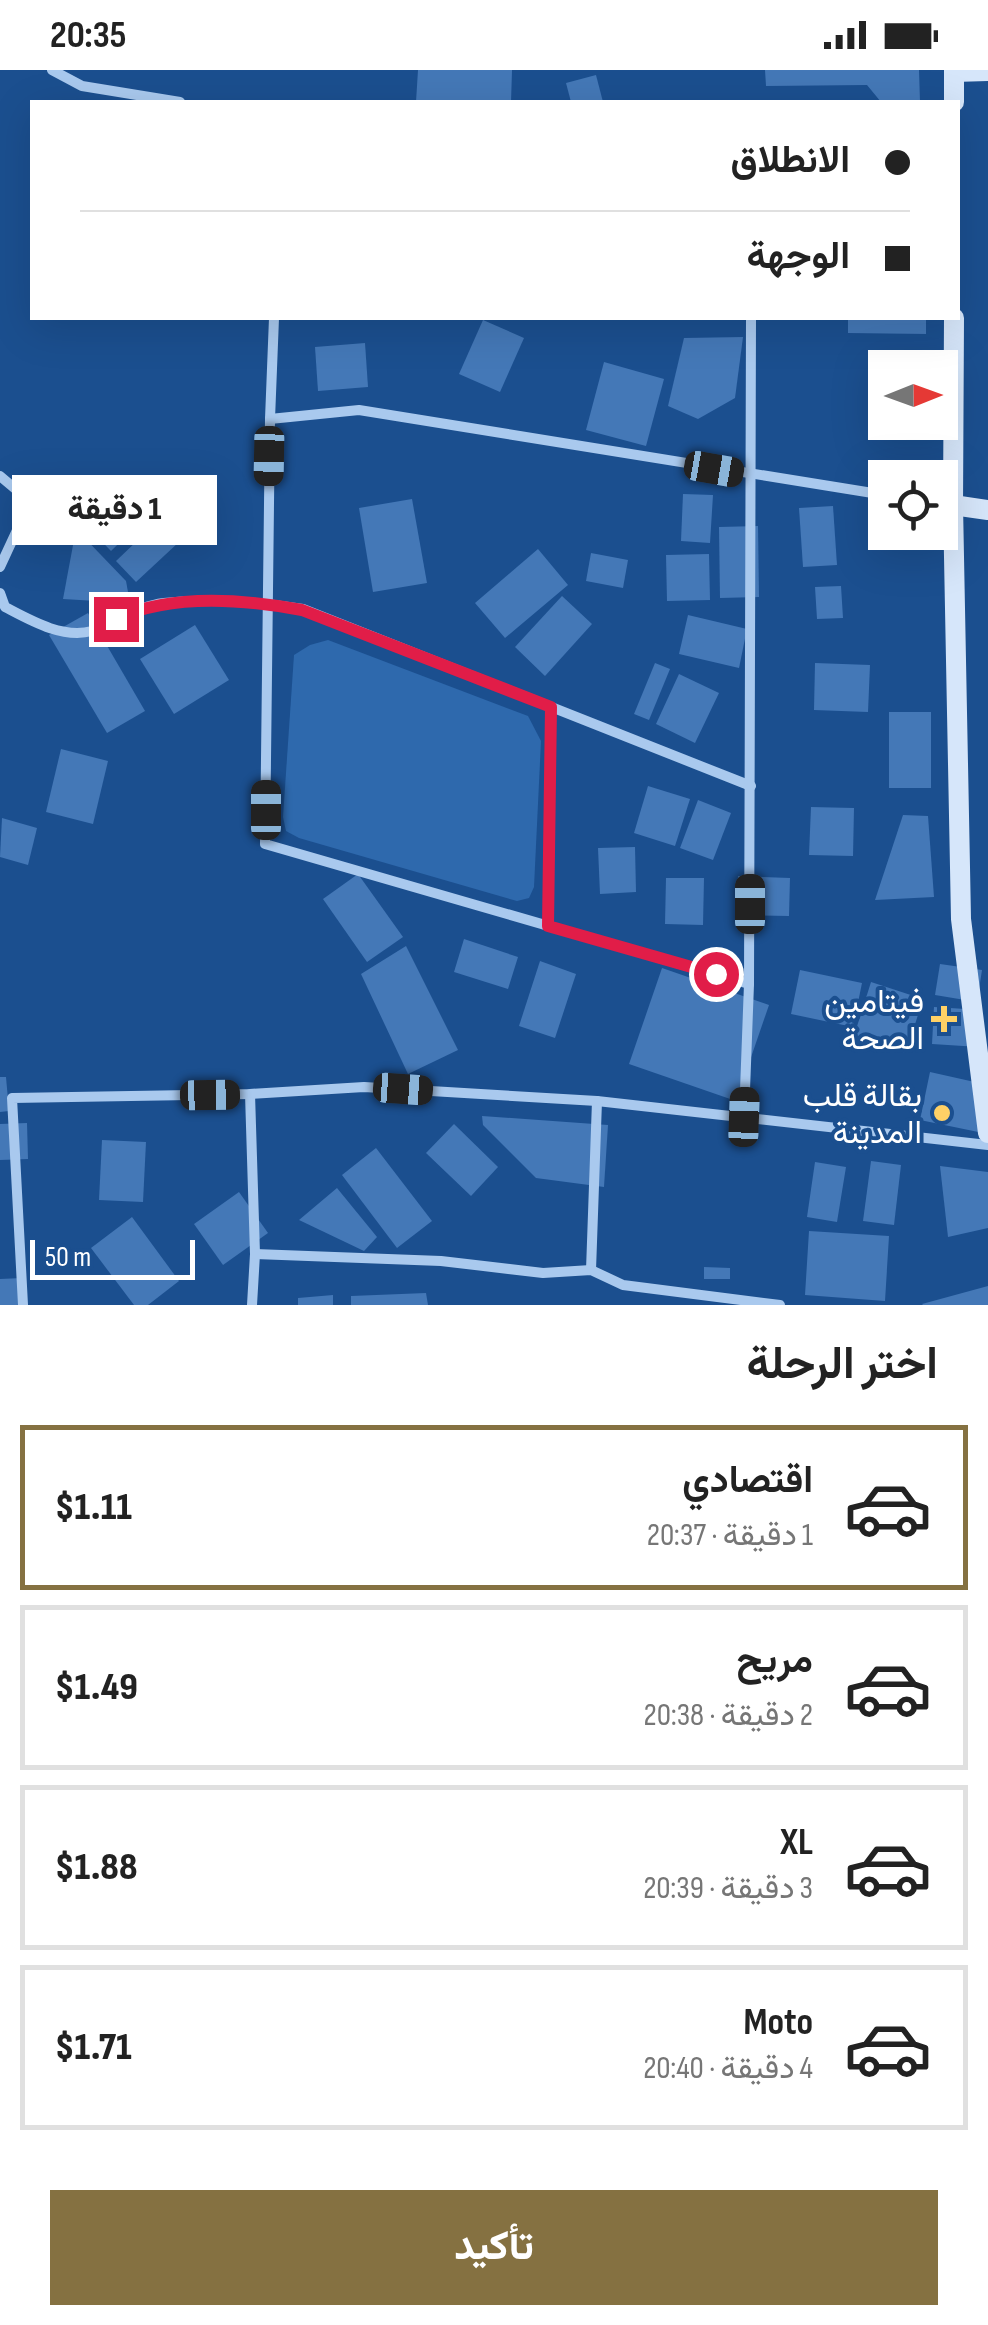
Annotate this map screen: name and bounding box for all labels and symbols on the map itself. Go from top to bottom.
north arrow [868,350,958,440]
car [253,426,285,486]
car [682,449,746,489]
callout: 1 دقيقة [13,474,218,544]
route end [94,597,139,642]
car [251,780,281,840]
car [735,874,765,934]
route start [694,952,739,997]
place label: فيتامين الصحة [824,983,924,1059]
marker: فيتامين الصحة [933,1008,955,1030]
car [372,1072,434,1106]
place label: بقالة قلب المدينة [803,1077,922,1153]
car [180,1079,240,1111]
car [728,1086,760,1148]
marker: بقالة قلب المدينة [931,1102,953,1124]
scale bar [30,1235,195,1280]

